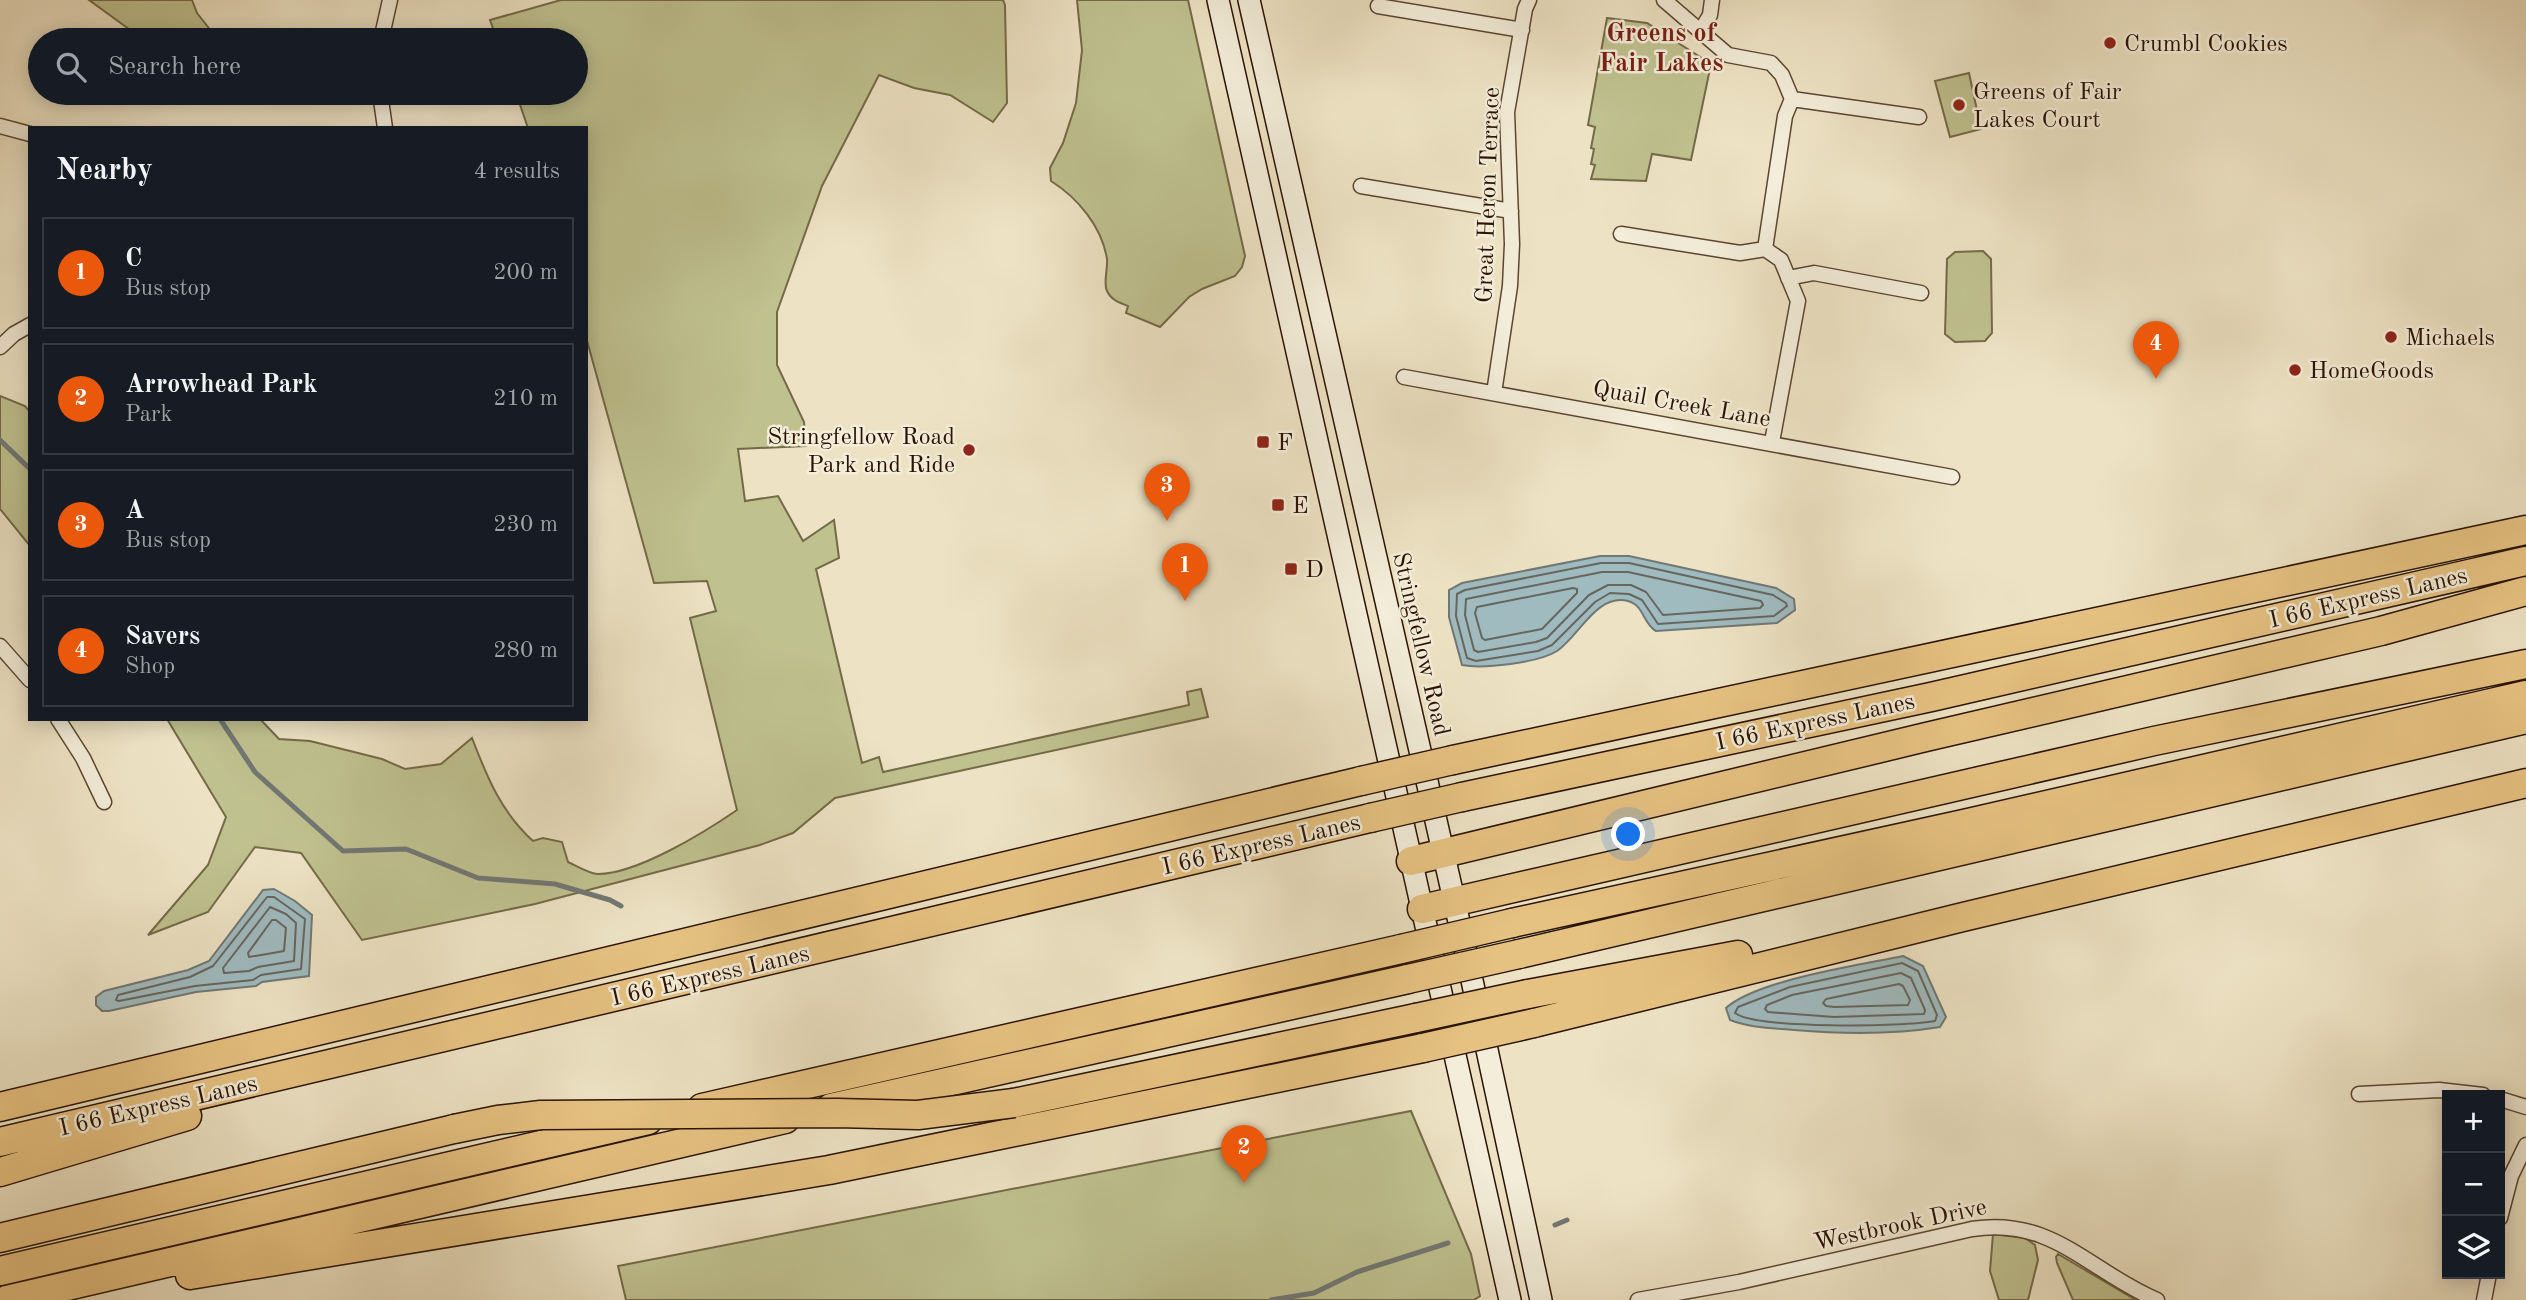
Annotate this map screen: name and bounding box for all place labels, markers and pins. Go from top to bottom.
place label: Crumbl Cookies [2124,33,2288,57]
marker: Crumbl Cookies [2102,35,2118,51]
place label: Greens of Fair Lakes Court [1973,81,2122,133]
marker: Greens of Fair Lakes Court [1951,97,1967,113]
pin: 4 [2133,321,2179,379]
place label: Michaels [2405,327,2495,351]
marker: Michaels [2383,329,2399,345]
place label: HomeGoods [2309,360,2434,384]
marker: HomeGoods [2287,362,2303,378]
place label: Stringfellow Road Park and Ride [767,426,955,478]
place label: F [1277,432,1293,456]
marker: F [1255,434,1271,450]
marker: Stringfellow Road Park and Ride [961,442,977,458]
pin: 3 [1144,463,1190,521]
place label: E [1292,495,1309,519]
marker: E [1270,497,1286,513]
pin: 1 [1162,543,1208,601]
place label: D [1305,559,1324,583]
marker: D [1283,561,1299,577]
pin: 2 [1221,1125,1267,1183]

